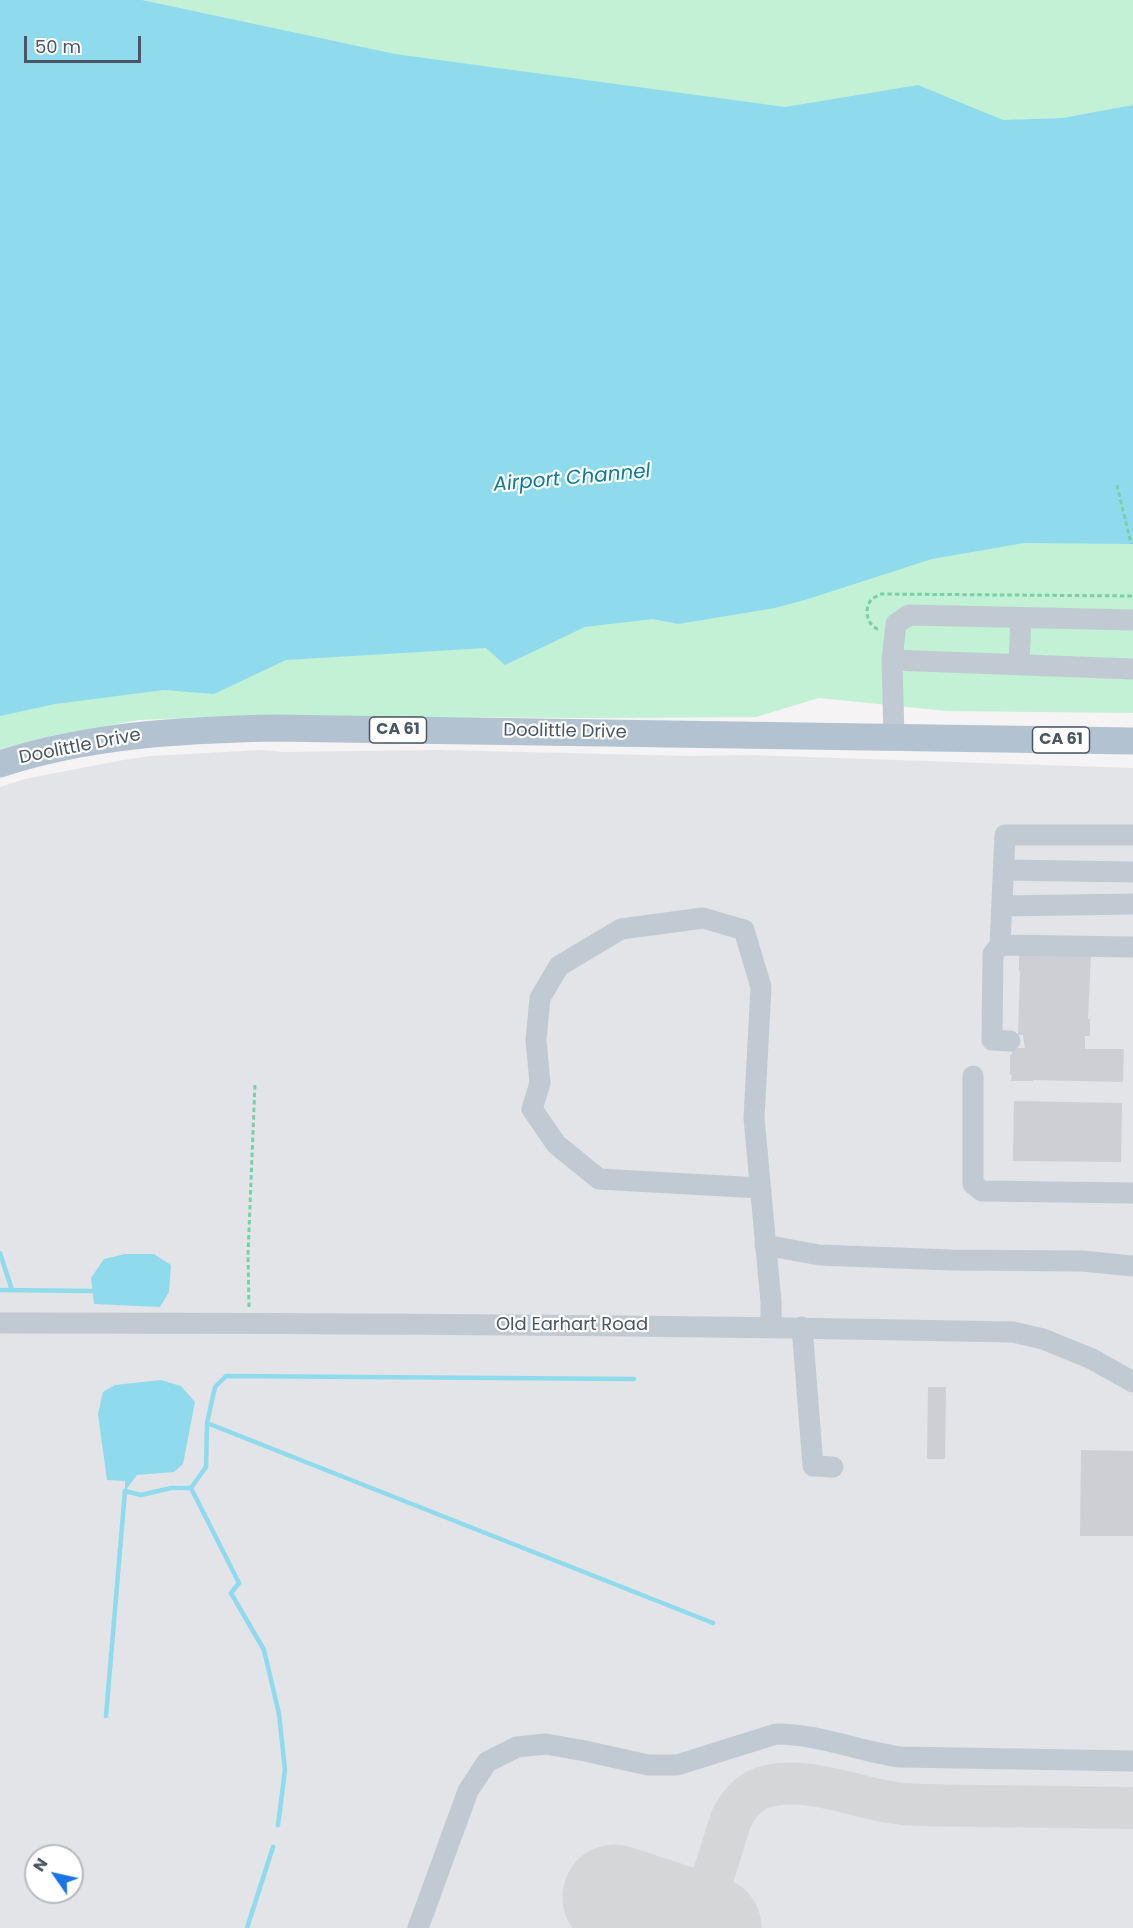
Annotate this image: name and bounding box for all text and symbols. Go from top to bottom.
scale bar [27,24,144,62]
text: 50 m [35,34,81,59]
water label: Airport Channel [492,460,652,498]
road number: CA 61 [370,717,426,743]
street label: Doolittle Drive [503,720,627,744]
street label: Doolittle Drive [17,725,143,769]
road number: CA 61 [1032,727,1090,753]
street label: Old Earhart Road [496,1314,648,1336]
north arrow [24,1844,84,1904]
text: N [27,1853,53,1876]

